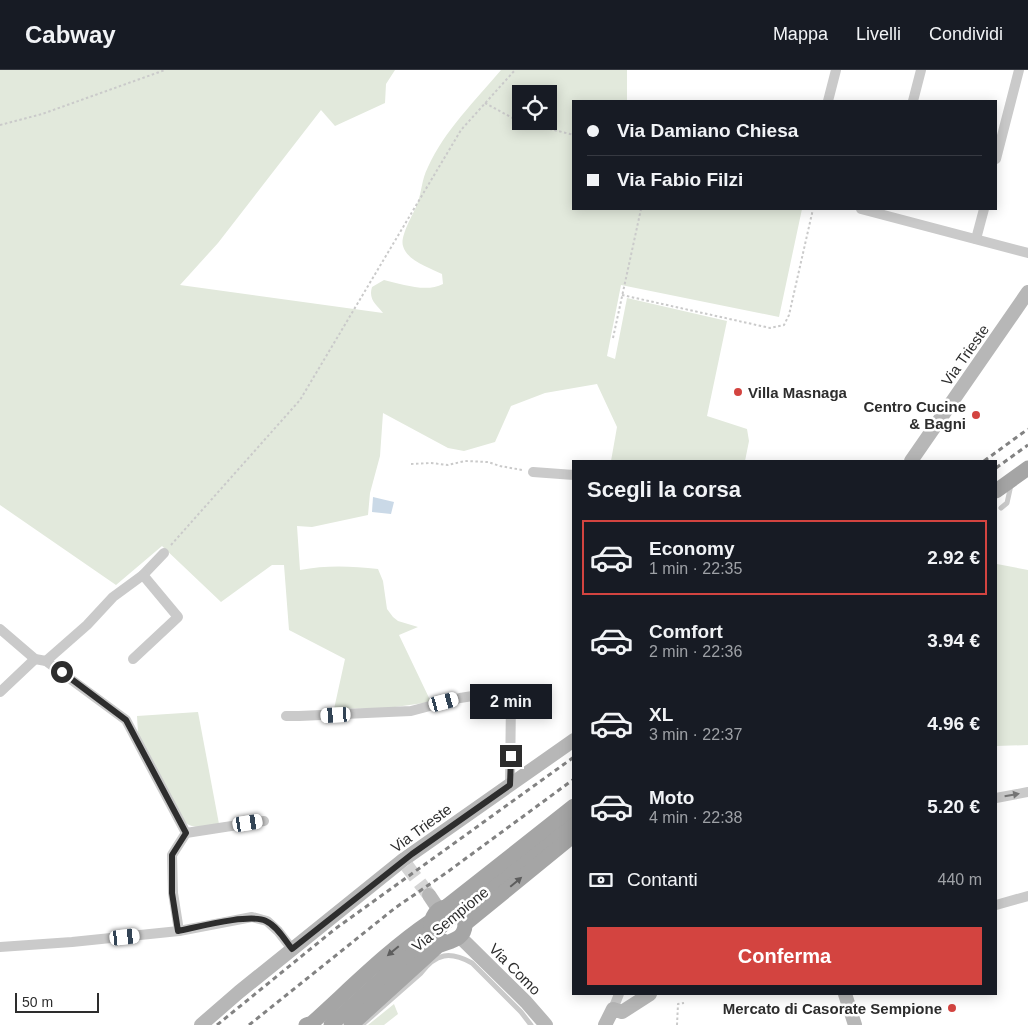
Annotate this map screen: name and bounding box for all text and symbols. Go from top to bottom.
text: Cabway [25,21,116,48]
text: Mappa [773,24,828,44]
text: Livelli [856,24,901,44]
text: Condividi [929,24,1003,44]
map controls [512,85,557,130]
button: locate [512,85,557,130]
text: Via Damiano Chiesa [617,120,798,141]
text: Via Fabio Filzi [617,169,743,190]
street label: Via Trieste [938,321,992,389]
place label: Villa Masnaga [748,384,848,401]
marker: Villa Masnaga [732,386,744,398]
place label: Centro Cucine & Bagni [863,398,966,432]
marker: Centro Cucine & Bagni [970,409,982,421]
text: Scegli la corsa [587,477,741,502]
icon: car [589,535,634,580]
text: Economy [649,538,735,559]
text: 2.92 € [927,547,980,568]
text: 1 min · 22:35 [649,560,742,577]
icon: car [589,618,634,663]
text: Comfort [649,621,723,642]
text: 3.94 € [927,630,980,651]
text: 2 min · 22:36 [649,643,742,660]
route start [51,661,73,683]
callout: 2 min [470,684,552,718]
car [427,691,460,713]
text: 2 min [490,693,532,710]
icon: car [589,701,634,746]
text: XL [649,704,673,725]
car [320,707,351,723]
text: 4.96 € [927,713,980,734]
text: 3 min · 22:37 [649,726,742,743]
route end [500,745,522,767]
icon: car [589,784,634,829]
text: Moto [649,787,694,808]
one-way arrow [1005,790,1021,798]
text: 5.20 € [927,796,980,817]
street label: Via Trieste [387,800,455,856]
text: 4 min · 22:38 [649,809,742,826]
car [232,813,263,833]
icon: cash [587,866,615,894]
text: Contanti [627,869,698,890]
text: 440 m [938,871,982,888]
one-way arrow [510,877,523,888]
street label: Via Sempione [408,883,492,955]
button: Conferma [587,927,982,985]
car [109,928,140,946]
street label: Via Como [486,940,544,998]
one-way arrow [387,945,399,957]
scale bar [15,990,99,1013]
text: 50 m [22,994,53,1010]
place label: Mercato di Casorate Sempione [723,1000,942,1017]
marker: Mercato di Casorate Sempione [946,1002,958,1014]

